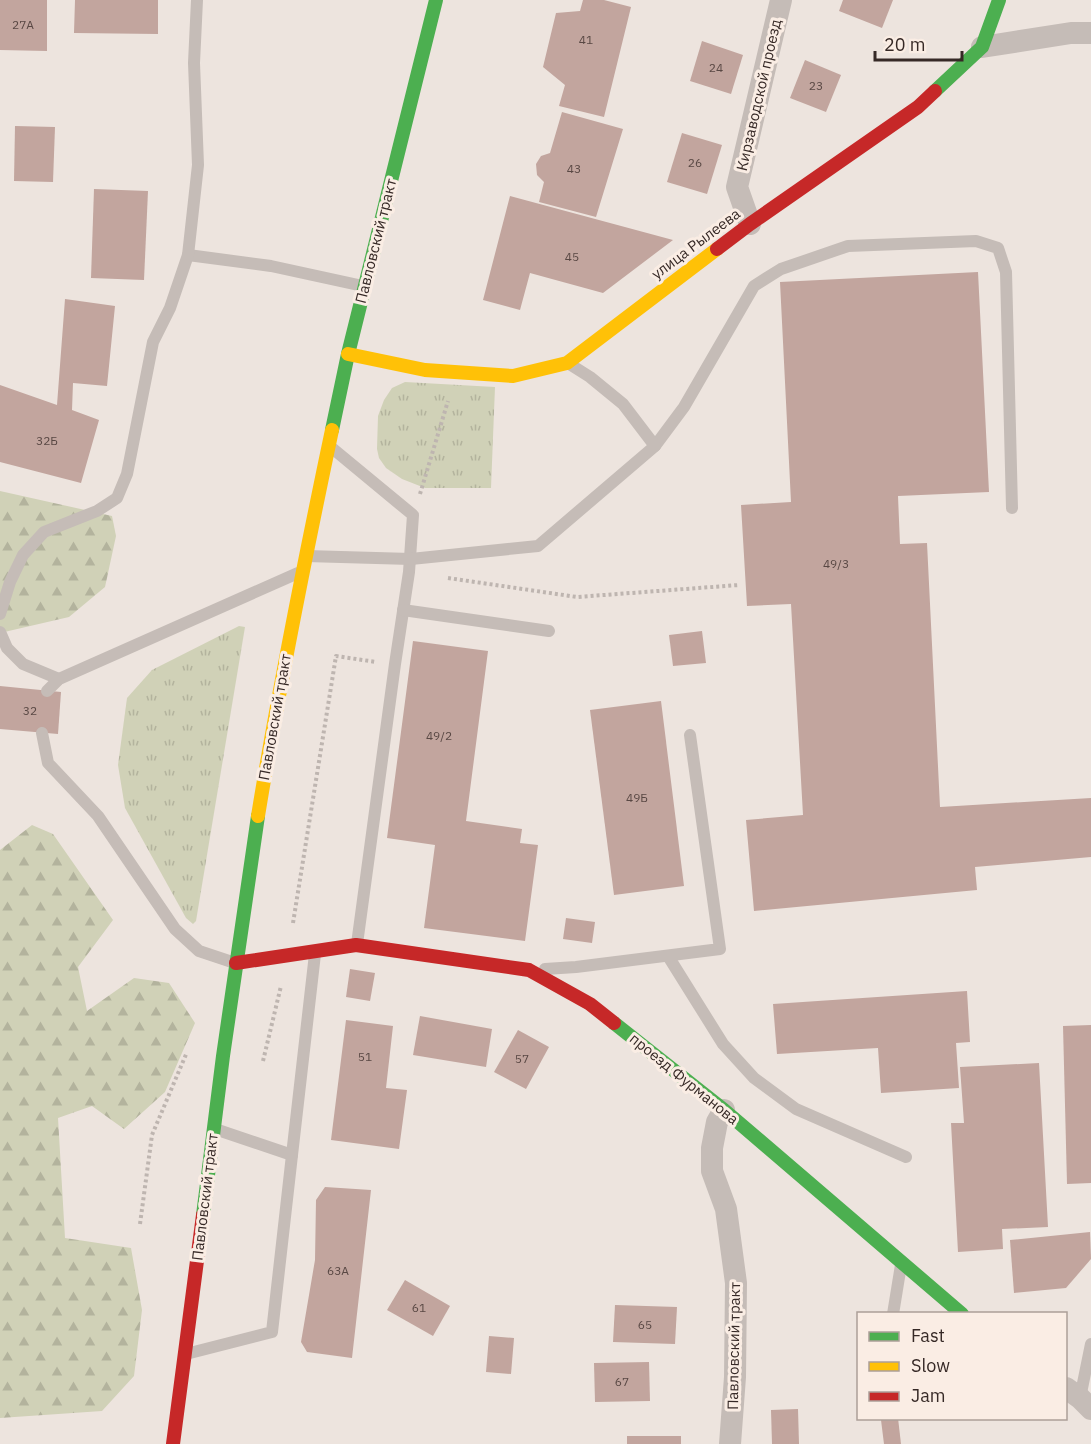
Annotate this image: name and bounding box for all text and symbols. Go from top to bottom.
house number: 27А [12,17,34,32]
street label: Кирзаводской проезд [732,17,785,173]
scale bar [875,24,962,62]
house number: 41 [579,32,593,47]
text: 20 m [884,33,926,56]
house number: 24 [709,60,723,75]
house number: 23 [809,78,823,93]
house number: 26 [688,155,702,170]
house number: 43 [567,161,581,176]
street label: Павловский тракт [351,176,400,305]
street label: улица Рылеева [648,204,744,283]
house number: 45 [565,249,579,264]
house number: 32Б [36,433,58,448]
house number: 49/3 [823,556,849,571]
street label: Павловский тракт [254,652,295,782]
house number: 32 [23,703,37,718]
house number: 49/2 [426,728,452,743]
house number: 49Б [626,790,648,805]
street label: проезд Фурманова [626,1029,743,1128]
house number: 51 [358,1049,372,1064]
house number: 57 [515,1051,529,1066]
street label: Павловский тракт [187,1132,222,1262]
house number: 63А [327,1263,349,1278]
street label: Павловский тракт [723,1282,744,1410]
house number: 61 [412,1300,426,1315]
legend [857,1312,1067,1420]
house number: 65 [638,1317,652,1332]
text: Fast [911,1324,945,1347]
text: Slow [911,1354,950,1377]
house number: 67 [615,1374,629,1389]
text: Jam [911,1384,946,1407]

